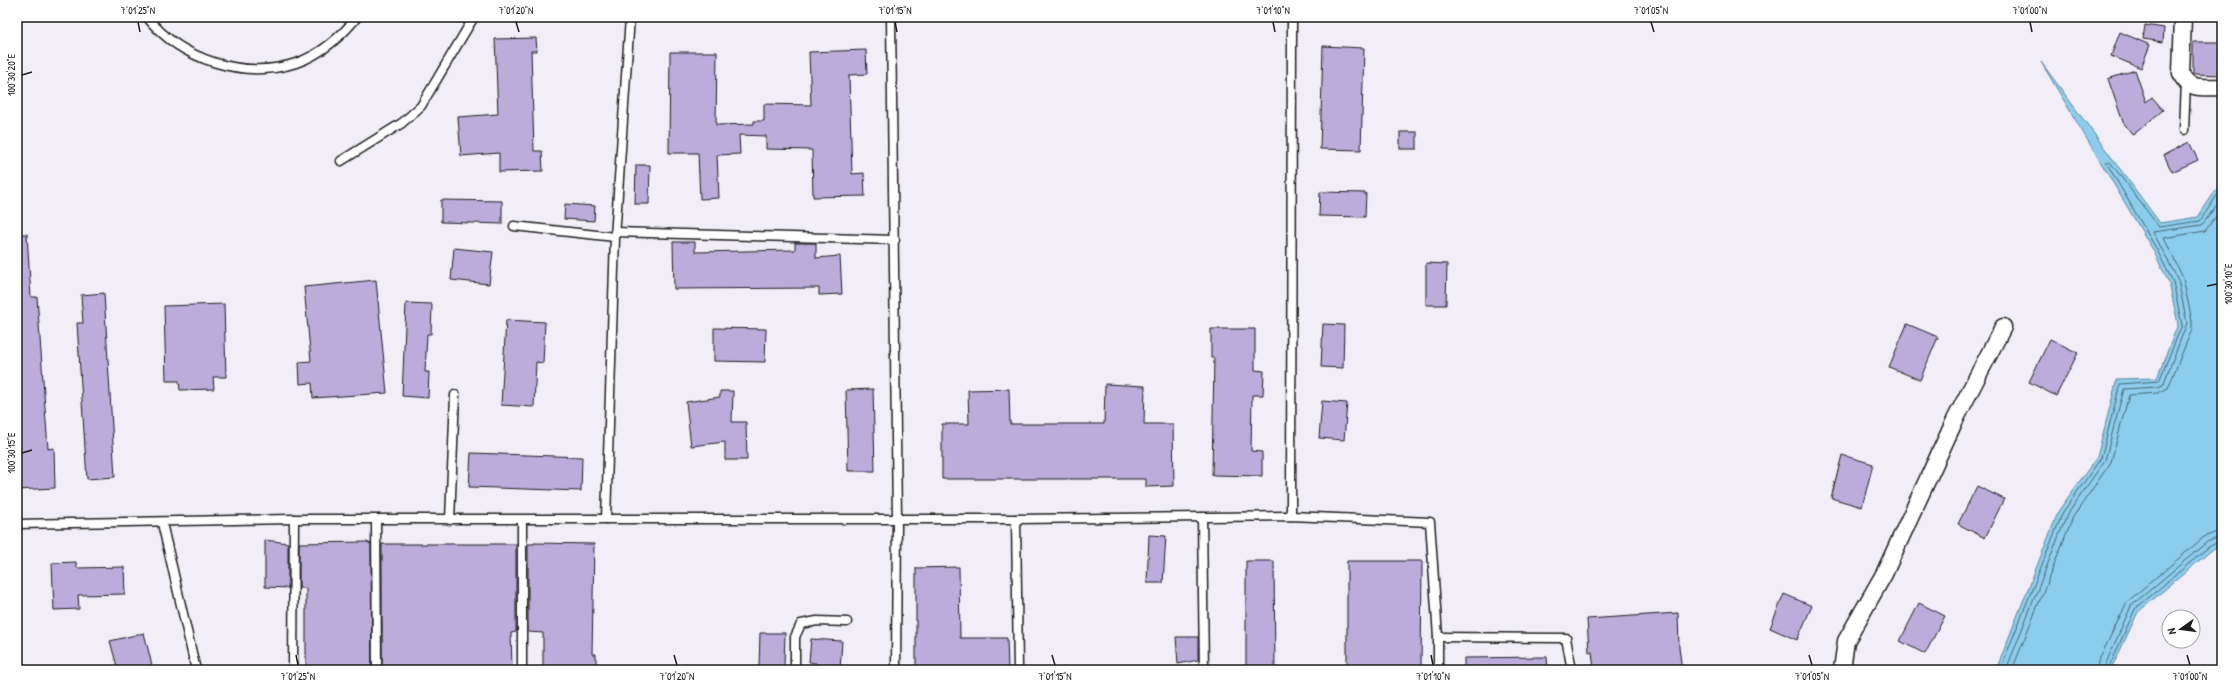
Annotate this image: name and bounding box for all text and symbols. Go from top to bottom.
text: 7°01'25"N [121,4,155,17]
text: 7°01'20"N [499,4,533,17]
text: 7°01'15"N [878,4,912,17]
text: 7°01'10"N [1256,4,1290,17]
text: 7°01'05"N [1634,4,1668,17]
text: 7°01'00"N [2013,4,2047,17]
text: 100°30'20"E [5,53,18,96]
text: 100°30'10"E [2222,263,2235,305]
text: 100°30'15"E [5,432,18,473]
north arrow [2161,609,2201,649]
text: N [2164,627,2179,636]
text: 7°01'25"N [281,670,315,683]
text: 7°01'20"N [660,670,694,683]
text: 7°01'15"N [1038,670,1072,683]
text: 7°01'10"N [1416,670,1450,683]
text: 7°01'05"N [1795,670,1829,683]
text: 7°01'00"N [2173,670,2207,683]

